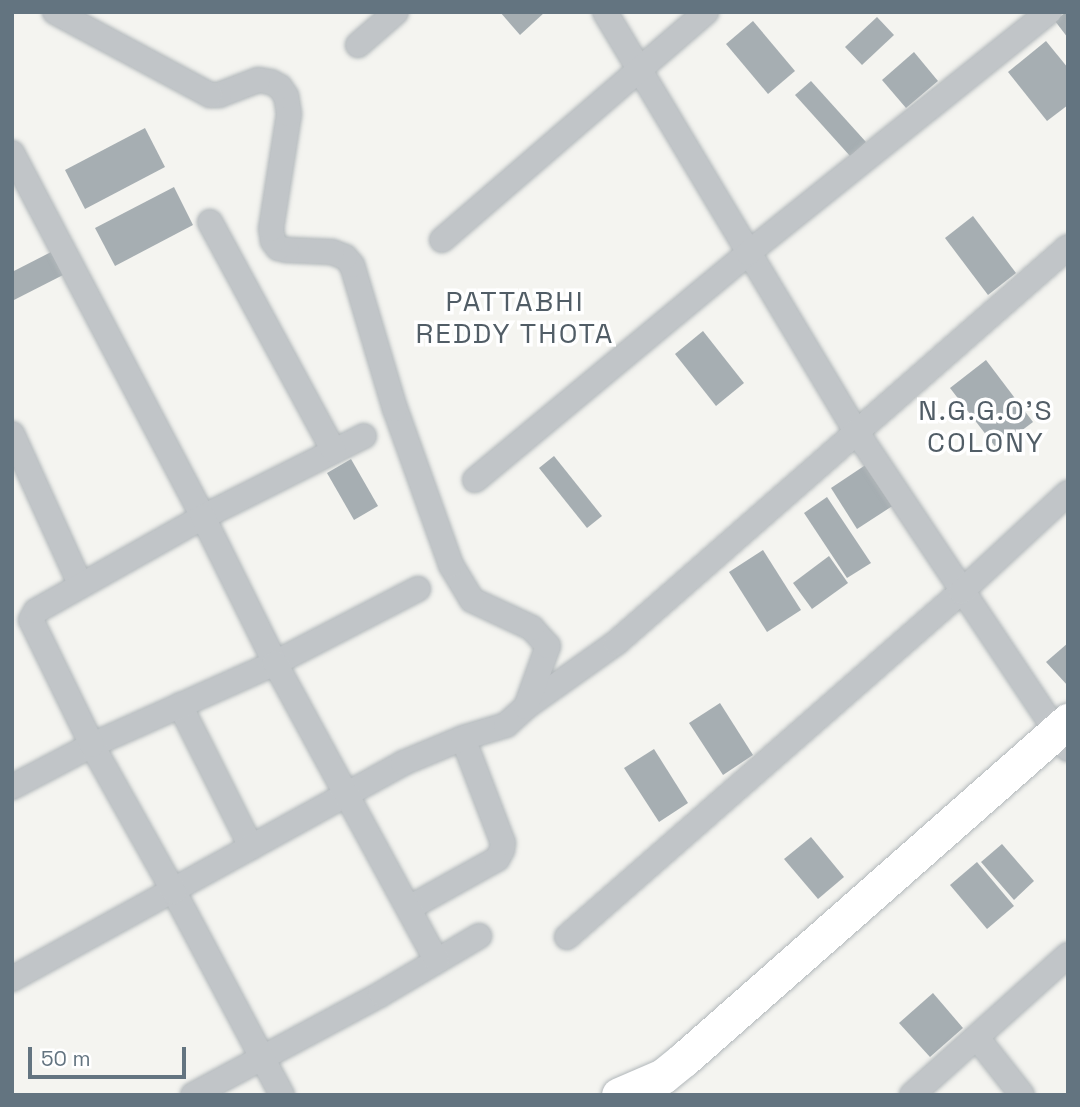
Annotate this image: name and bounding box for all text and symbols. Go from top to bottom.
district label: PATTABHI REDDY THOTA [416,284,614,350]
district label: N.G.G.O'S COLONY [919,393,1053,459]
scale bar [32,1034,189,1078]
text: 50 m [41,1045,91,1072]

